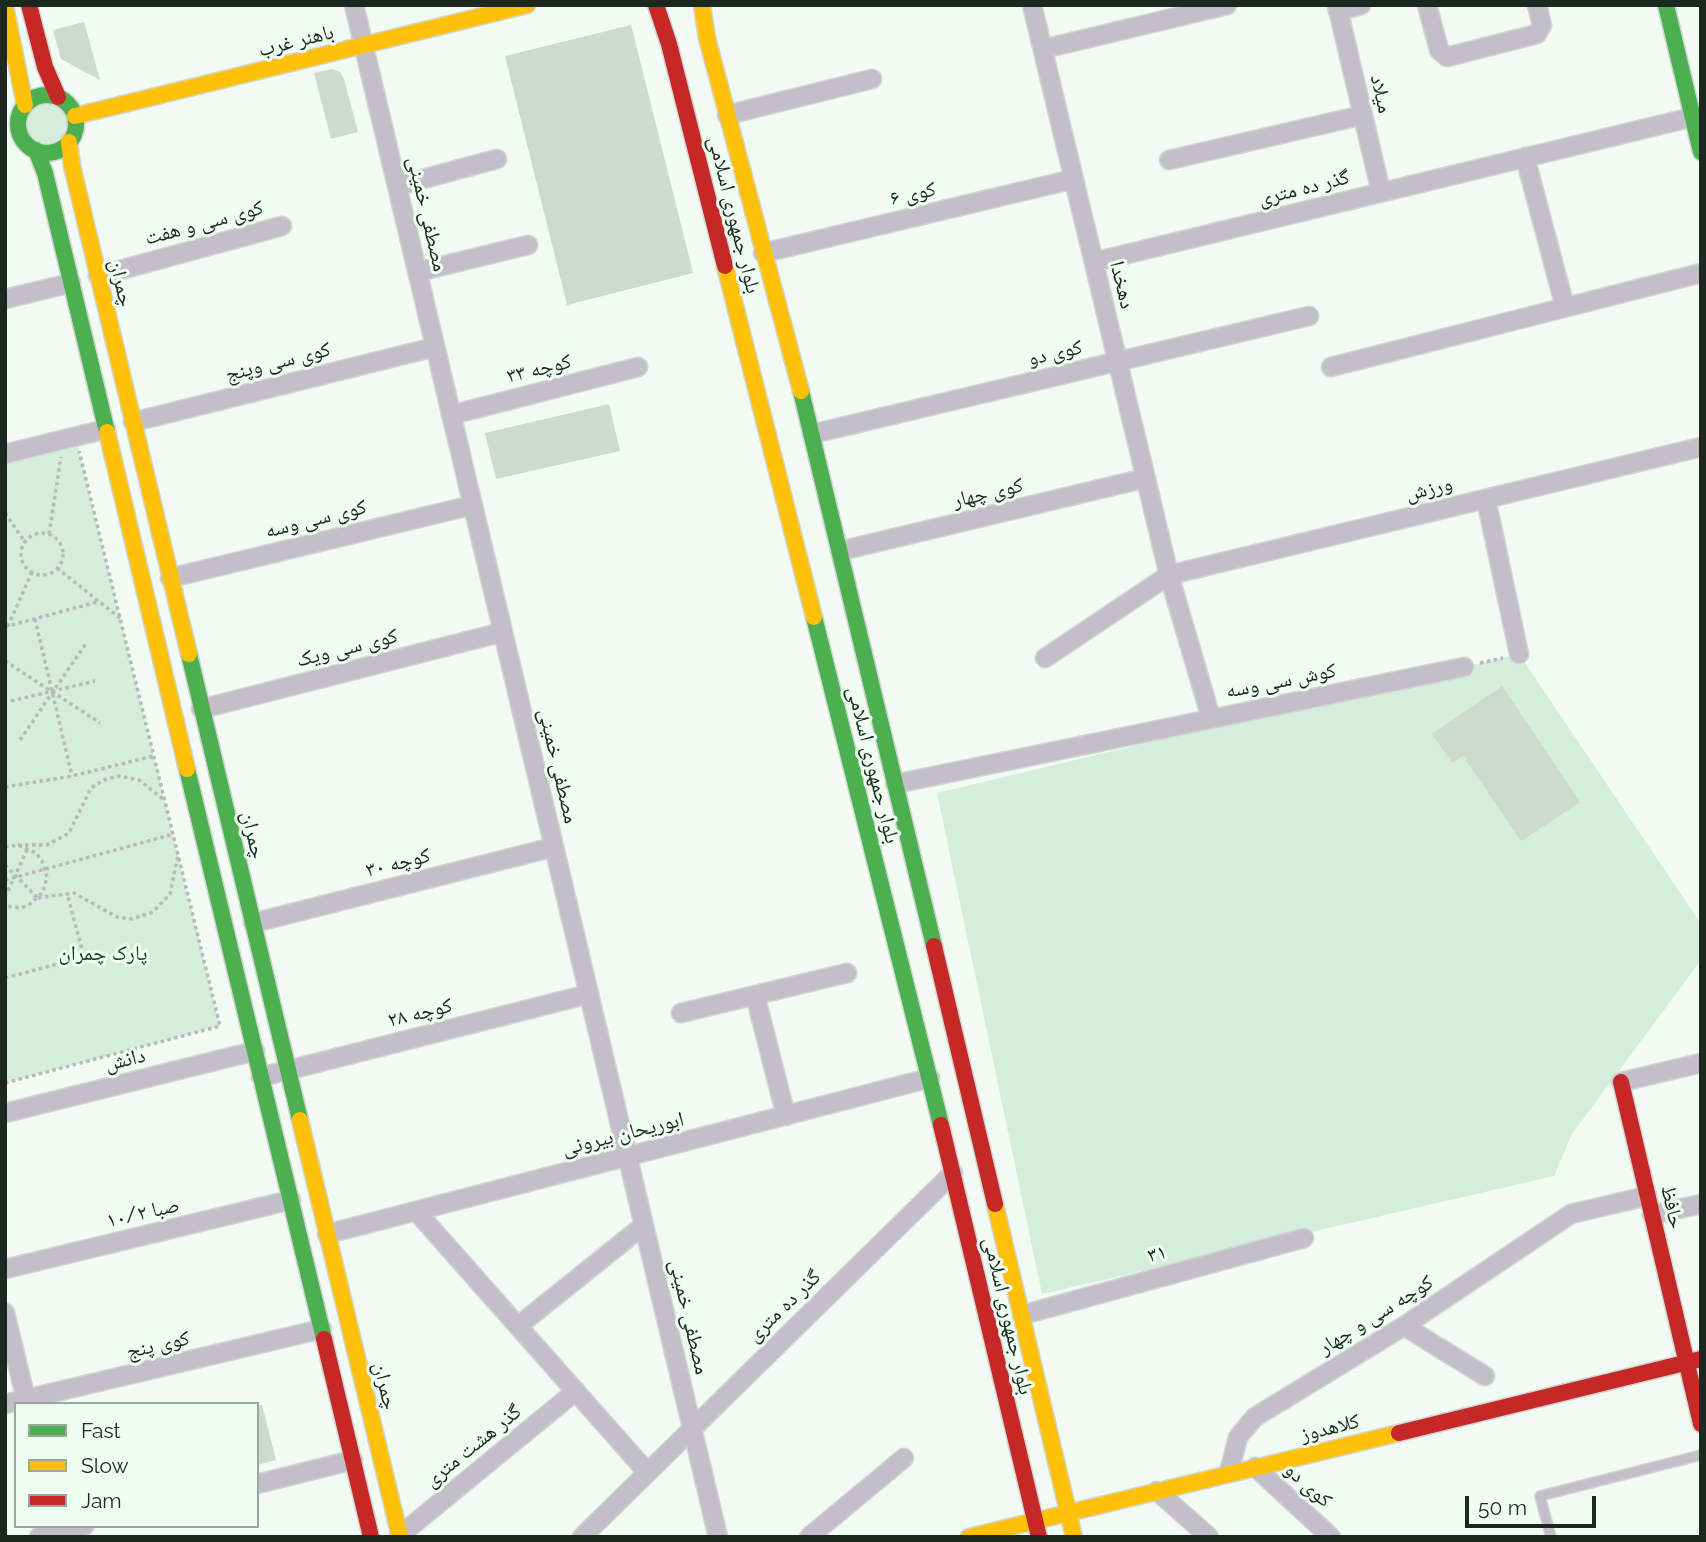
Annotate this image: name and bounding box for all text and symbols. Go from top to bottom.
street label: باهنر غرب [256,19,336,63]
street label: میلاد [1364,72,1398,116]
street label: بلوار جمهوری اسلامی [702,134,766,296]
street label: مصطفی خمینی [402,154,452,274]
street label: گذر ده متری [1256,164,1352,212]
street label: کوی ۶ [888,177,938,211]
street label: کوی سی و هفت [142,195,266,251]
street label: چمران [103,257,139,309]
street label: دهخدا [1104,259,1140,311]
street label: کوی دو [1025,334,1085,372]
street label: کوی سی وپنج [223,337,333,387]
street label: کوچه ۳۳ [504,349,574,389]
street label: ورزش [1403,471,1455,507]
street label: کوی چهار [950,473,1026,513]
street label: کوی سی وسه [263,494,369,544]
street label: کوی سی ویک [294,623,400,673]
street label: کوش سی وسه [1224,658,1338,704]
street label: بلوار جمهوری اسلامی [841,684,905,846]
street label: مصطفی خمینی [533,706,583,826]
street label: چمران [235,809,271,861]
street label: کوچه ۳۰ [363,843,433,883]
park label: پارک چمران [59,941,147,967]
street label: کوچه ۲۸ [385,993,455,1033]
street label: دانش [102,1043,148,1077]
street label: ابوریحان بیرونی [559,1107,687,1161]
street label: حافظ [1655,1183,1689,1231]
street label: صبا ۱۰/۲ [104,1192,182,1234]
street label: بلوار جمهوری اسلامی [978,1235,1038,1397]
street label: ۳۱ [1145,1239,1169,1269]
street label: مصطفی خمینی [664,1257,714,1377]
street label: گذر ده متری [742,1265,826,1347]
street label: کوچه سی و چهار [1314,1270,1438,1360]
street label: کوی پنج [124,1326,192,1364]
street label: چمران [367,1360,403,1412]
street label: گذر هشت متری [419,1399,527,1493]
legend [14,1402,259,1528]
street label: کلاهدوز [1298,1409,1362,1447]
text: Fast [81,1418,121,1443]
text: Slow [81,1453,129,1478]
street label: کوی دو [1279,1457,1337,1513]
scale bar [1468,1482,1599,1526]
text: Jam [81,1488,122,1513]
text: 50 m [1478,1495,1527,1520]

